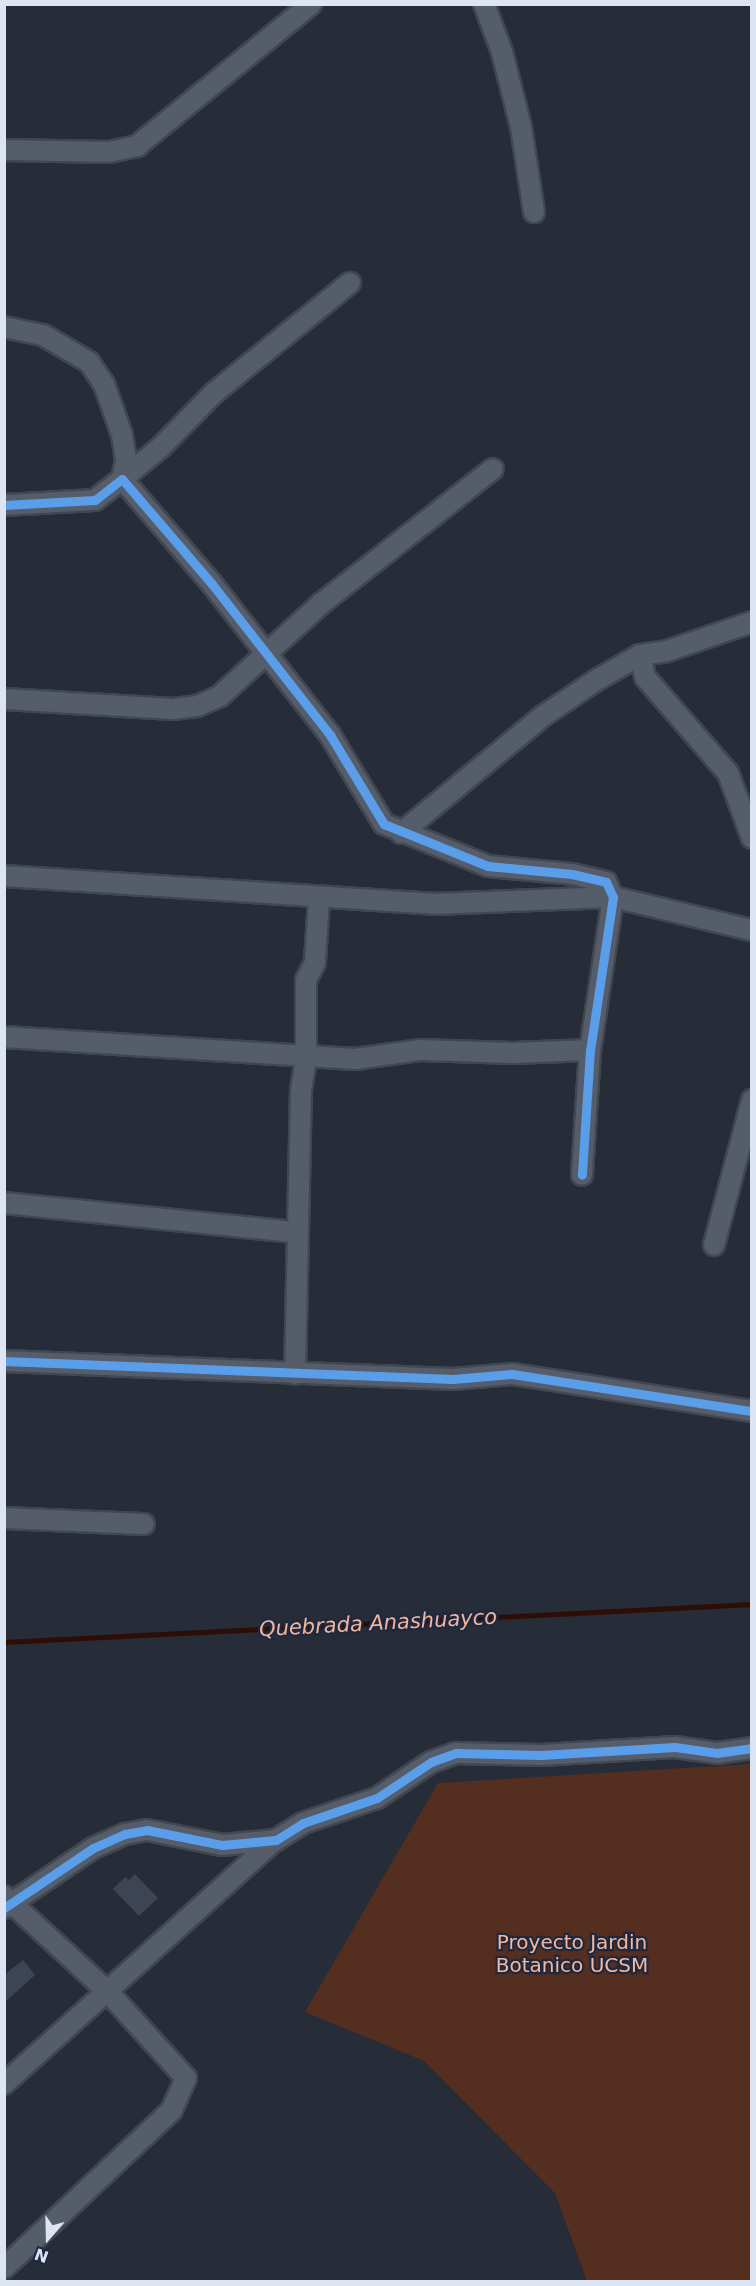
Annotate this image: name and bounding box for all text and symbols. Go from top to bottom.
water label: Quebrada Anashuayco [258,1604,498,1642]
park label: Proyecto Jardin Botanico UCSM [496,1931,648,1978]
north arrow [18,2208,78,2268]
text: N [32,2244,51,2267]

